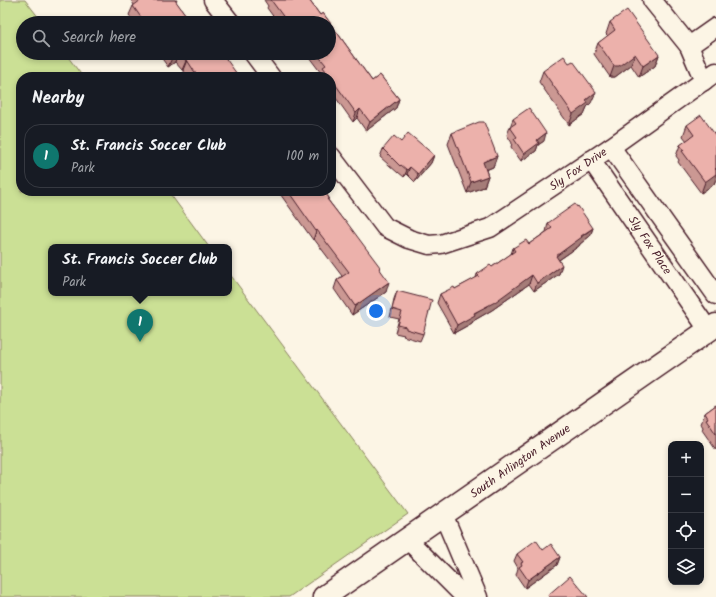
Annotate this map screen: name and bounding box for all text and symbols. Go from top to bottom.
search box [16,16,336,60]
text: Search here [62,26,136,50]
icon: search [30,27,52,49]
text: Nearby [32,85,84,112]
text: St. Francis Soccer Club [71,134,226,158]
street label: Sly Fox Drive [545,143,612,196]
text: 1 [44,146,48,167]
text: 100 m [286,146,319,167]
text: Park [71,158,95,179]
street label: Sly Fox Place [623,212,677,279]
popup [48,244,232,296]
text: St. Francis Soccer Club [62,248,218,272]
text: Park [62,272,86,293]
your location [366,301,386,321]
pin: 1 [127,309,153,342]
street label: South Arlington Avenue [466,419,575,503]
map controls [668,441,704,585]
button: + [668,441,704,477]
button: − [668,477,704,513]
button: locate [668,513,704,549]
button: layers [668,549,704,585]

